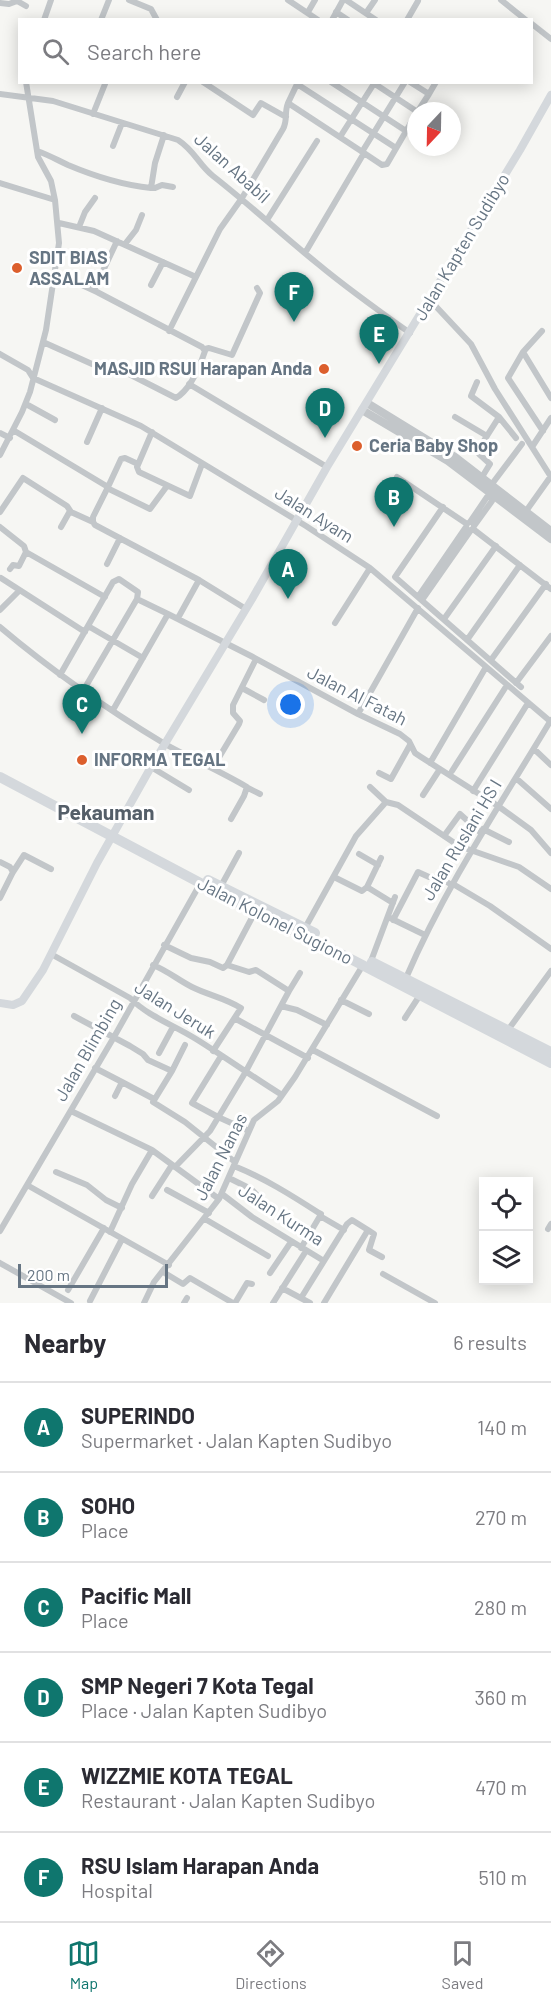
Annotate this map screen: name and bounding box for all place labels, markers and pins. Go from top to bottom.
place label: SDIT BIAS ASSALAM [29,246,109,289]
marker: SDIT BIAS ASSALAM [10,261,24,275]
pin: F [274,272,314,322]
pin: E [360,314,398,364]
place label: MASJID RSUI Harapan Anda [94,357,312,379]
marker: MASJID RSUI Harapan Anda [317,362,331,376]
pin: D [306,388,344,438]
place label: Ceria Baby Shop [369,434,498,456]
marker: Ceria Baby Shop [350,439,364,453]
pin: B [374,478,414,527]
pin: A [268,550,308,599]
pin: C [62,684,101,734]
place label: INFORMA TEGAL [94,748,226,770]
marker: INFORMA TEGAL [75,753,89,767]

